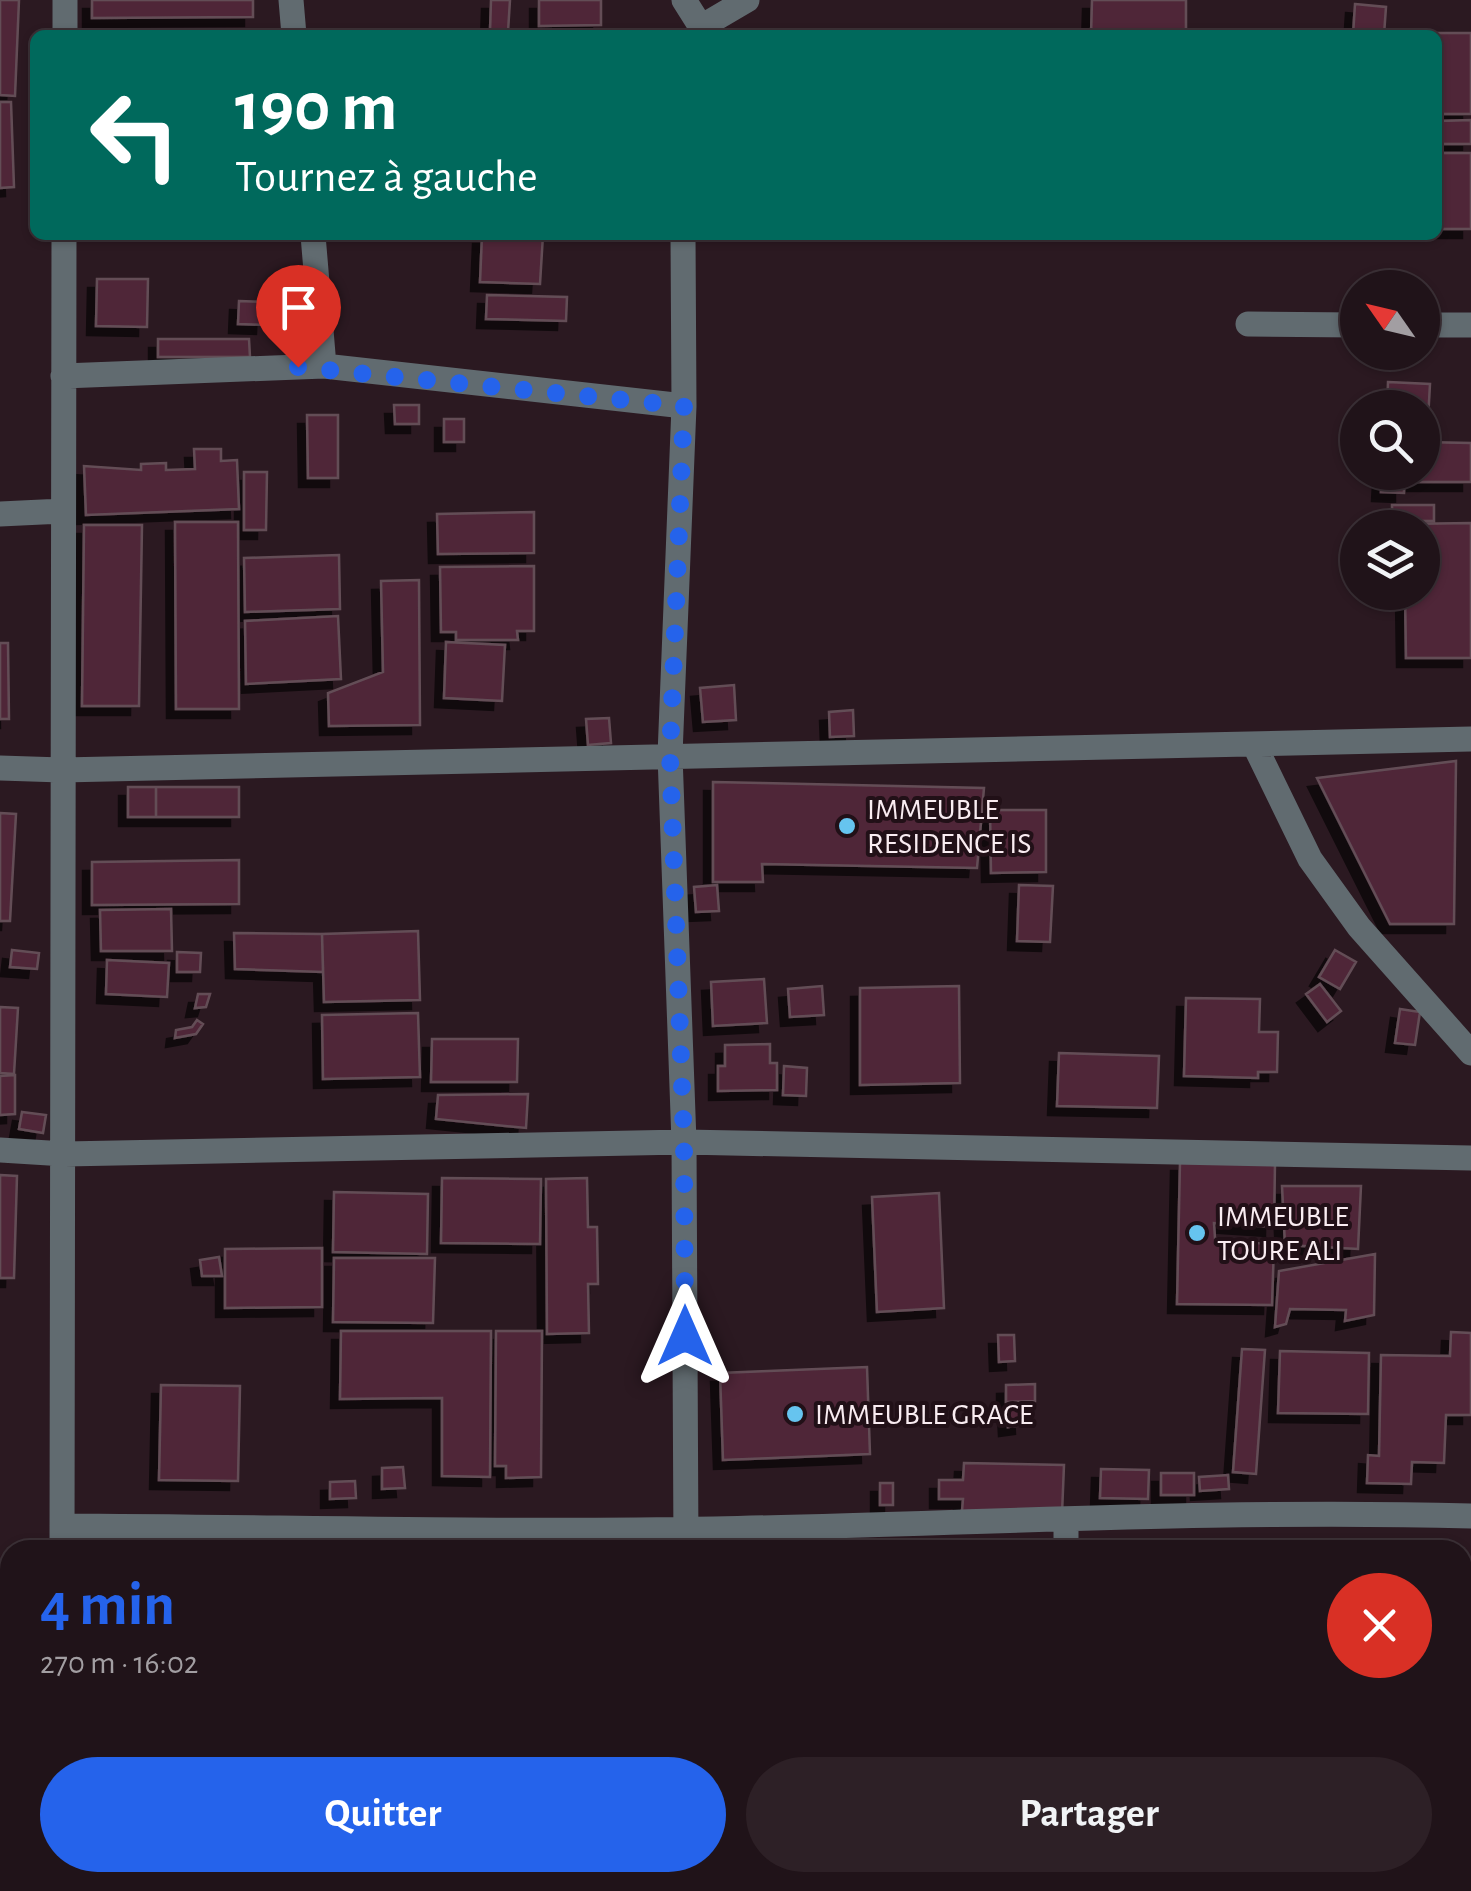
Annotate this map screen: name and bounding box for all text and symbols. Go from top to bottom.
icon: left [70,70,200,200]
text: 190 m [235,73,398,143]
text: Tournez à gauche [235,155,538,200]
pin [256,265,341,368]
north arrow [1340,270,1440,370]
map controls [1340,270,1440,610]
icon: arrive [271,280,326,335]
button: search [1340,390,1440,490]
button: layers [1340,510,1440,610]
place label: IMMEUBLE RESIDENCE IS [867,795,1031,859]
marker: IMMEUBLE RESIDENCE IS [836,815,858,837]
place label: IMMEUBLE TOURE ALI [1217,1202,1349,1266]
marker: IMMEUBLE TOURE ALI [1186,1222,1208,1244]
position arrow [633,1284,737,1388]
place label: IMMEUBLE GRACE [815,1400,1033,1430]
marker: IMMEUBLE GRACE [784,1403,806,1425]
button: close [1327,1573,1432,1678]
text: 4 min [40,1576,175,1636]
text: 270 m · 16:02 [40,1647,198,1679]
button: Quitter [40,1757,726,1872]
button: Partager [746,1757,1432,1872]

